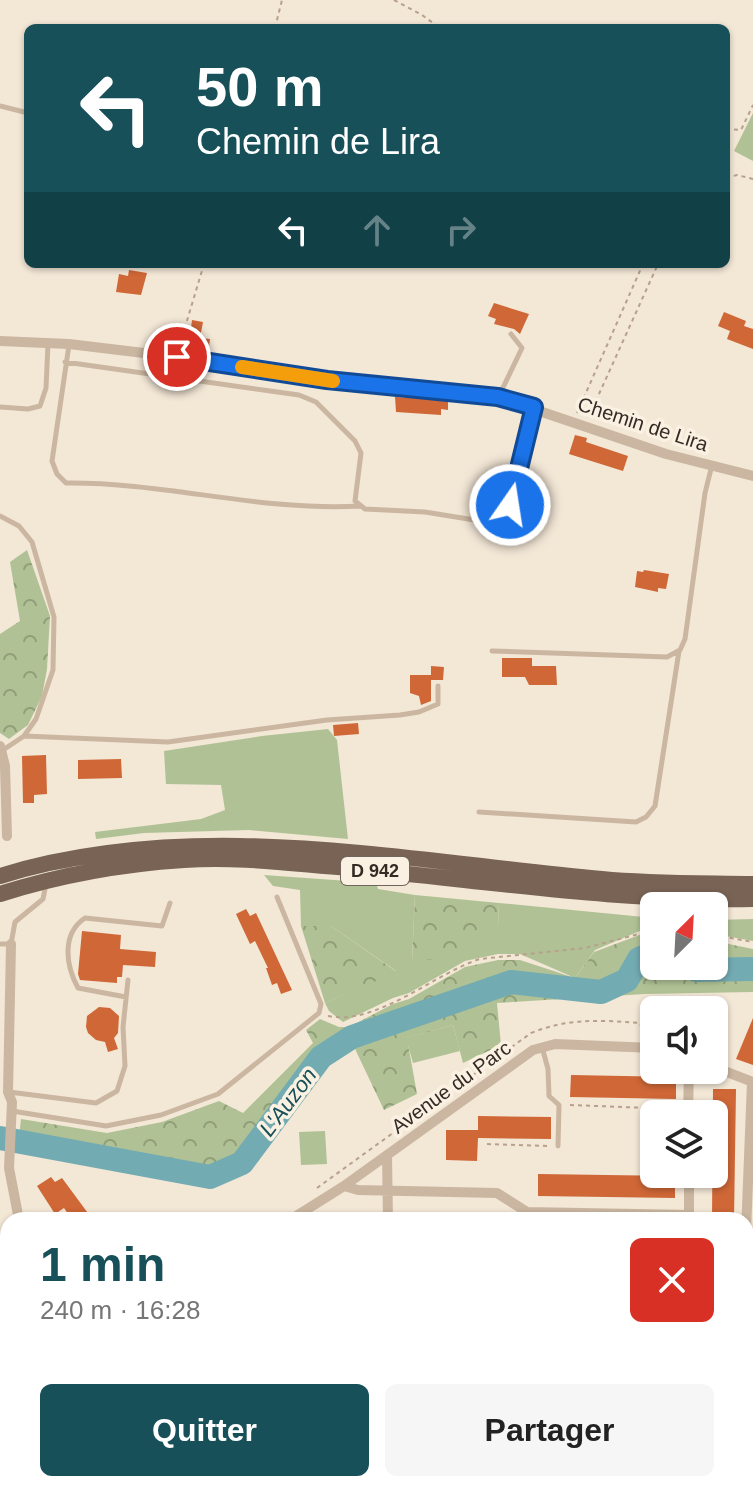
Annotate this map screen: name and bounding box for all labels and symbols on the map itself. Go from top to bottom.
pin [143,323,211,391]
street label: Chemin de Lira [575,393,712,456]
position arrow [468,463,552,547]
road number: D 942 [341,857,409,885]
north arrow [640,892,728,980]
street label: Avenue du Parc [387,1036,515,1138]
water label: L'Auzon [254,1063,322,1141]

